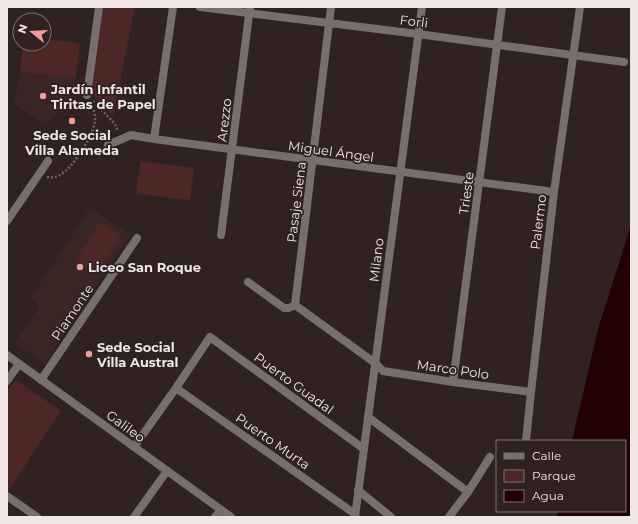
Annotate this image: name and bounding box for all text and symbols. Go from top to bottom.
street label: Forli [399,11,429,31]
north arrow [12,12,52,52]
text: N [14,23,31,35]
place label: Jardín Infantil Tiritas de Papel [50,81,156,112]
marker: Jardín Infantil Tiritas de Papel [38,91,48,101]
street label: Arezzo [213,97,235,143]
marker: Sede Social Villa Alameda [67,116,77,126]
place label: Sede Social Villa Alameda [24,127,119,158]
street label: Miguel Ángel [287,137,375,165]
street label: Pasaje Siena [283,161,309,243]
street label: Trieste [455,170,477,215]
street label: Palermo [527,194,549,250]
street label: Milano [365,237,387,283]
place label: Liceo San Roque [88,259,201,275]
marker: Liceo San Roque [75,262,85,272]
street label: Piamonte [47,281,97,343]
place label: Sede Social Villa Austral [96,339,178,370]
marker: Sede Social Villa Austral [84,349,94,359]
street label: Puerto Guadal [251,349,337,417]
street label: Marco Polo [416,356,490,382]
street label: Galileo [103,407,149,445]
street label: Puerto Murta [233,409,313,473]
legend [496,440,626,512]
text: Calle [532,448,561,463]
text: Parque [532,468,576,483]
text: Agua [532,488,564,503]

